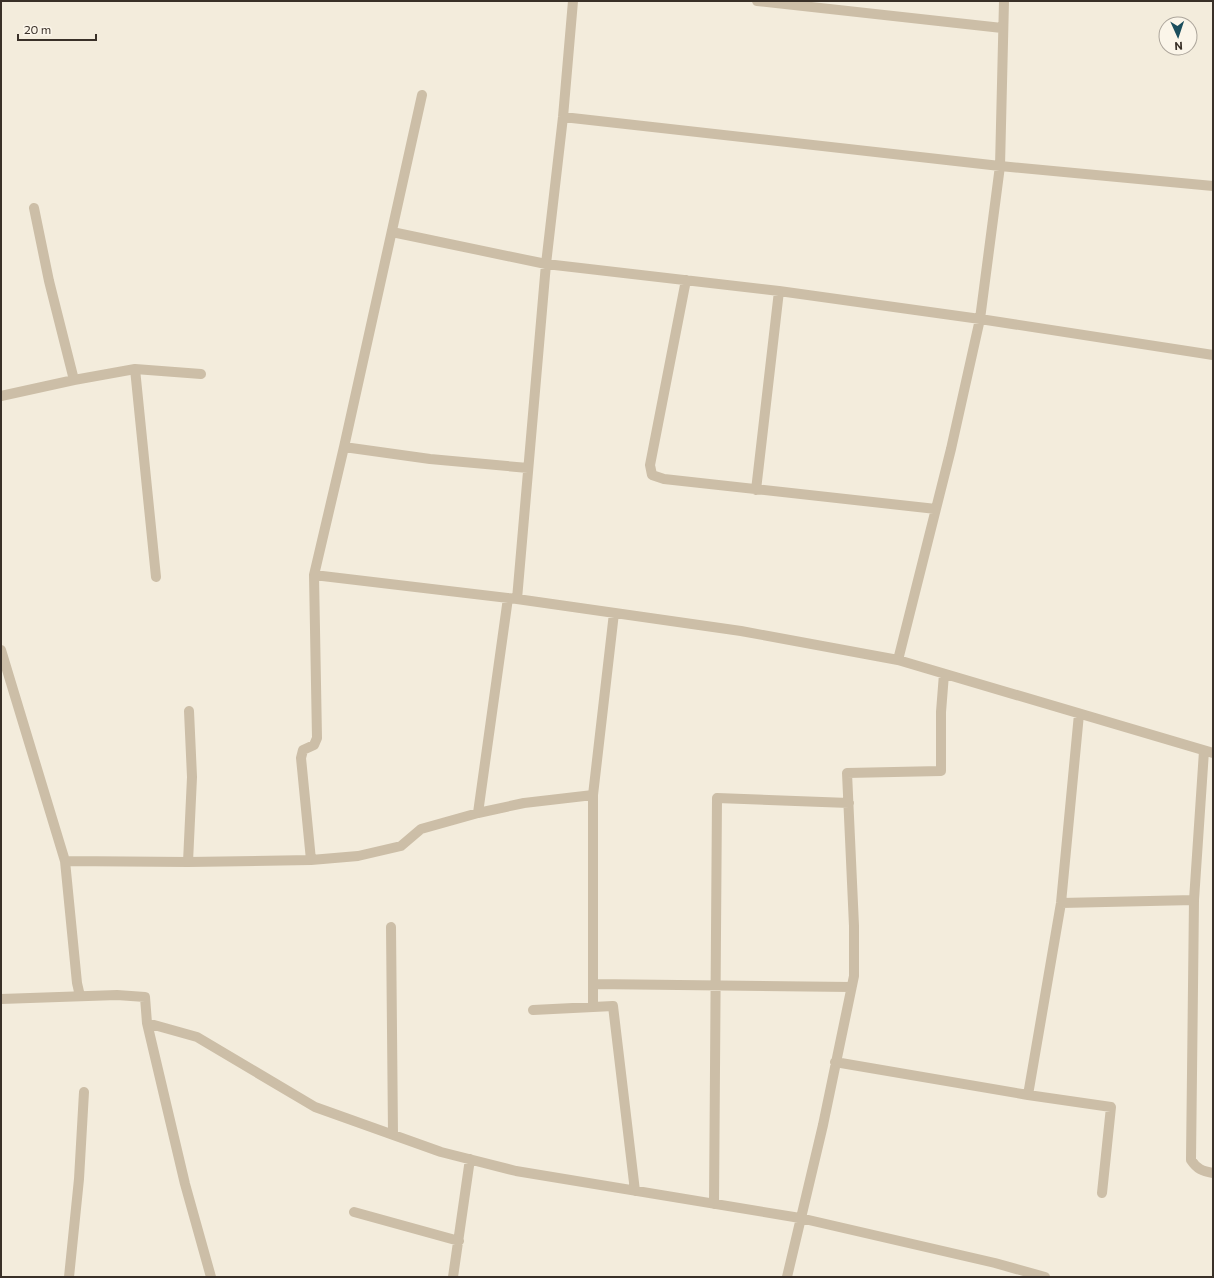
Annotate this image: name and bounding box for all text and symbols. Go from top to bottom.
scale bar [18,16,96,42]
north arrow [1158,16,1198,56]
text: 20 m [24,22,51,36]
text: N [1174,40,1183,53]

